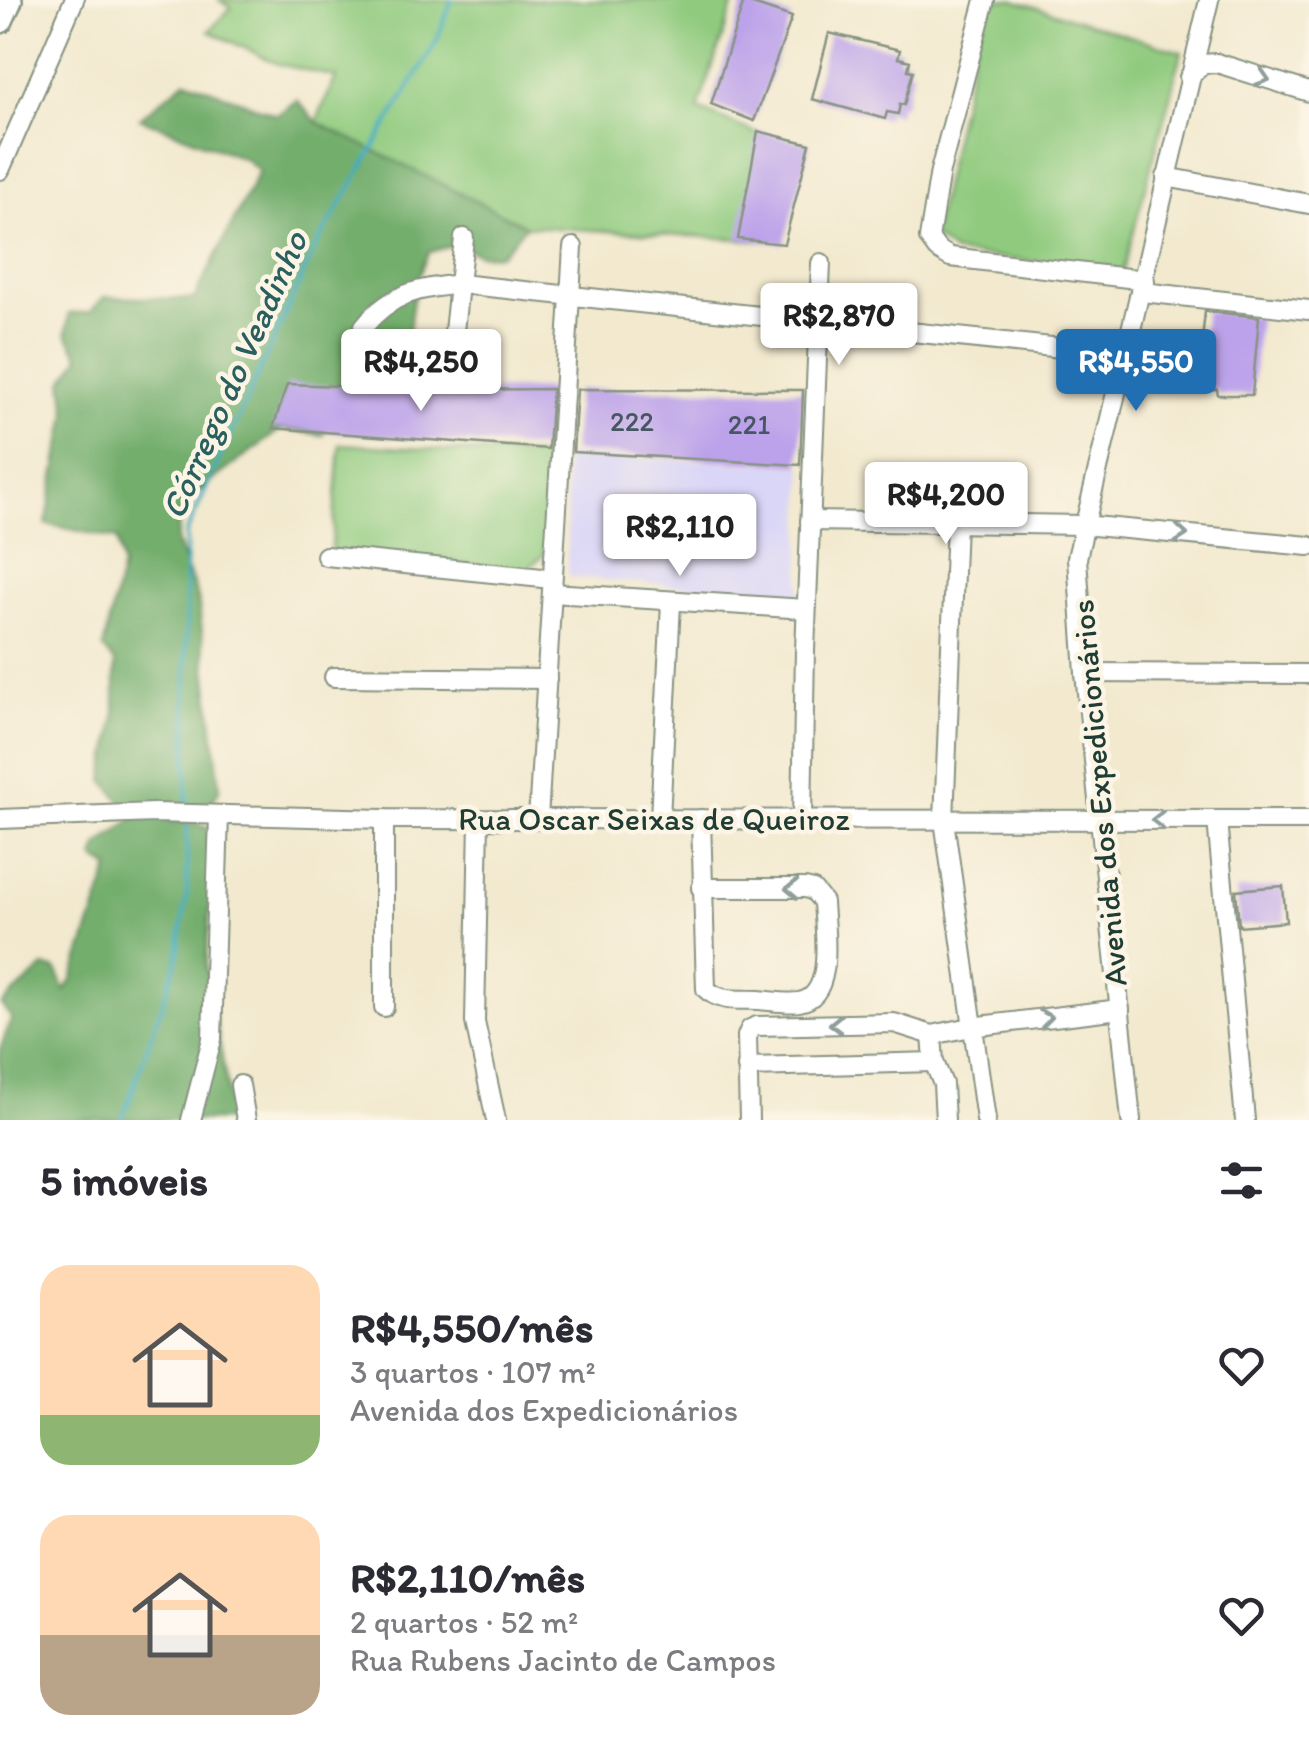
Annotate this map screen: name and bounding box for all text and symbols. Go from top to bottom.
one-way arrow [1254,66,1271,86]
water label: Córrego do Veadinho [152,224,317,525]
pin: R$2,870 [747,283,931,368]
text: R$2,870 [782,296,896,334]
pin: R$4,250 [329,329,513,414]
pin: R$4,550 [1044,329,1228,414]
text: R$4,250 [363,342,479,380]
text: R$4,550 [1078,342,1194,380]
house number: 222 [610,404,654,438]
house number: 221 [728,407,770,441]
pin: R$4,200 [854,462,1038,547]
text: R$4,200 [887,475,1005,513]
pin: R$2,110 [588,494,772,579]
text: R$2,110 [625,507,735,545]
one-way arrow [1173,523,1189,544]
street label: Avenida dos Expedicionários [1063,598,1135,988]
street label: Rua Oscar Seixas de Queiroz [458,800,850,838]
one-way arrow [1150,809,1166,831]
one-way arrow [784,878,799,899]
one-way arrow [1038,1008,1054,1029]
one-way arrow [828,1014,844,1035]
icon: filters [1214,1153,1269,1208]
text: 5 imóveis [40,1155,208,1206]
text: R$4,550/mês [350,1302,594,1353]
icon: home [120,1305,240,1425]
icon: heart [1214,1338,1269,1393]
text: 3 quartos · 107 m² [350,1353,596,1391]
text: Avenida dos Expedicionários [350,1391,738,1429]
text: R$2,110/mês [350,1552,585,1603]
icon: home [120,1555,240,1675]
icon: heart [1214,1588,1269,1643]
text: 2 quartos · 52 m² [350,1603,578,1641]
text: Rua Rubens Jacinto de Campos [350,1641,776,1679]

